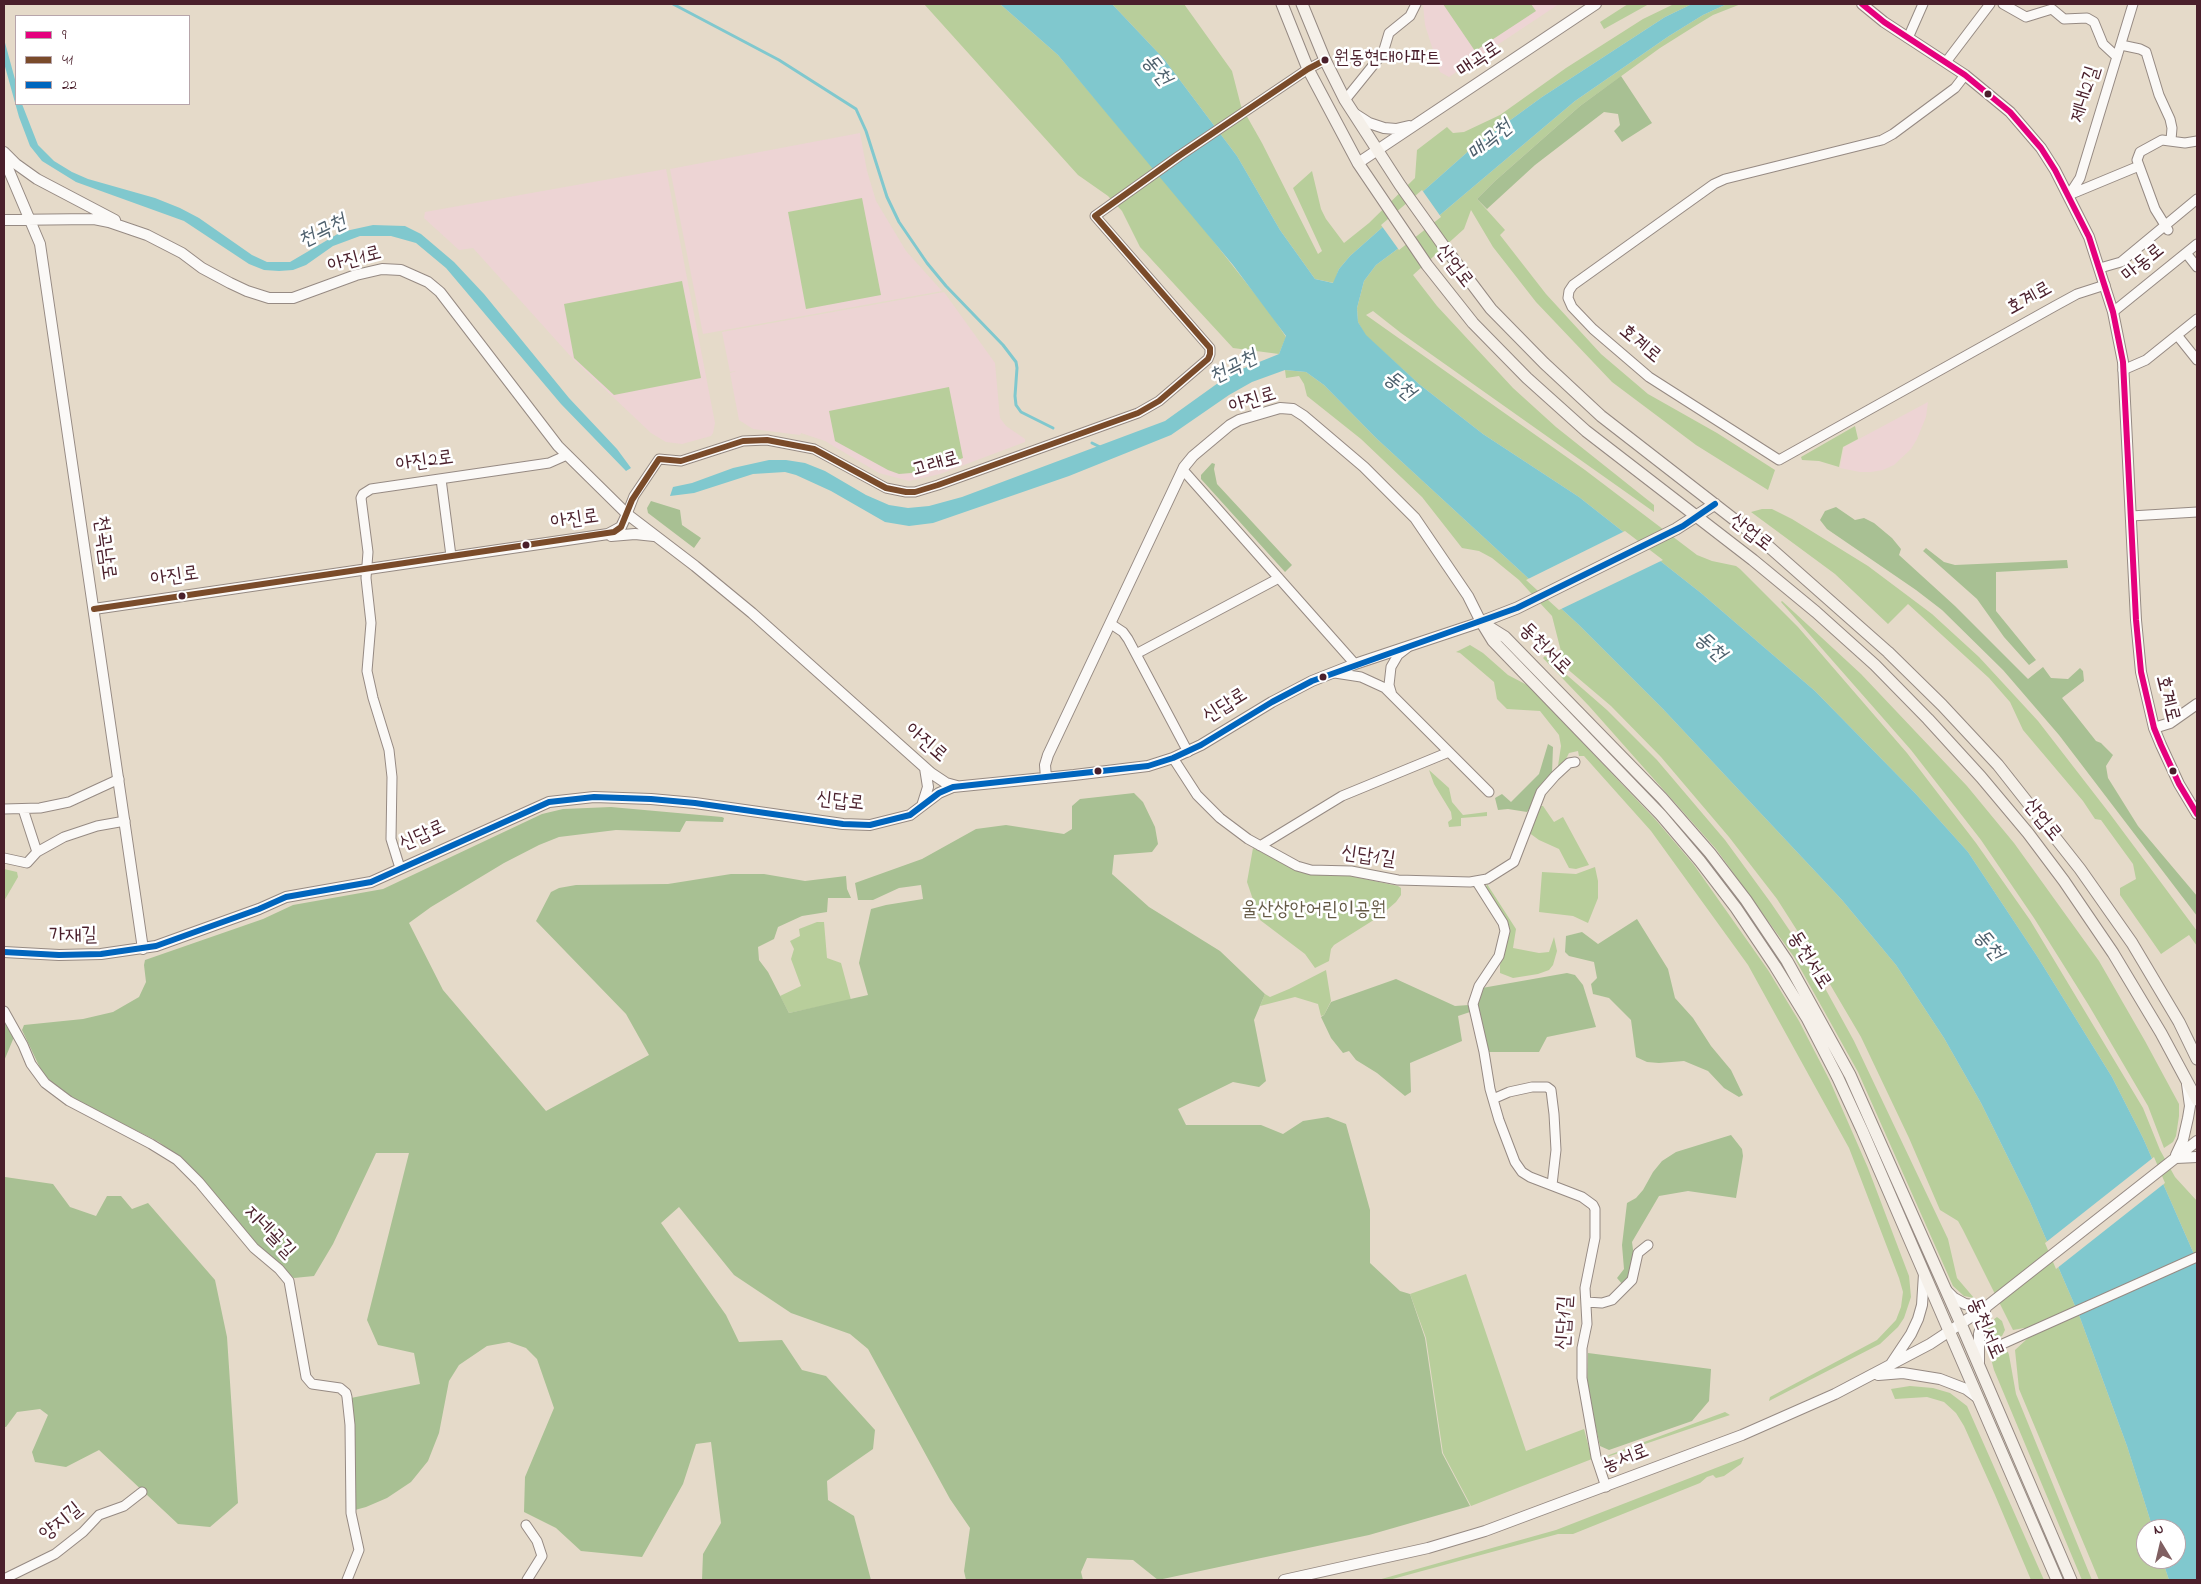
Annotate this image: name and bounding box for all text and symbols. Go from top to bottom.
legend [15,15,190,105]
text: 9 [62,24,67,46]
street label: 매곡로 [1453,38,1507,84]
text: 41 [62,49,73,71]
place label: 원동현대아파트 [1334,49,1441,71]
water label: 동천 [1135,50,1175,92]
marker: 원동현대아파트 [1320,55,1330,65]
street label: 제내2길 [2067,64,2107,126]
text: 22 [62,74,77,96]
unlabelled marker [1983,89,1993,99]
water label: 매곡천 [1463,116,1519,168]
water label: 천곡천 [295,211,351,255]
street label: 마동로 [2118,239,2170,289]
street label: 산업로 [1429,241,1477,293]
street label: 아진1로 [326,242,384,280]
street label: 호계로 [2003,278,2057,322]
street label: 호계로 [1613,320,1665,370]
water label: 천곡천 [1206,346,1262,392]
water label: 동천 [1377,367,1419,407]
street label: 아진로 [1226,383,1280,421]
street label: 아진2로 [395,447,455,479]
street label: 고래로 [909,448,963,484]
street label: 아진로 [549,506,601,536]
street label: 산업로 [1724,510,1776,558]
street label: 천곡남로 [87,514,119,582]
unlabelled marker [521,540,531,550]
street label: 아진로 [149,563,201,593]
unlabelled marker [177,591,187,601]
street label: 동천서로 [1513,619,1575,681]
water label: 동천 [1688,627,1730,669]
unlabelled marker [1318,672,1328,682]
street label: 호계로 [2149,673,2183,725]
street label: 신답로 [1199,684,1253,730]
street label: 아진로 [899,719,951,769]
unlabelled marker [1093,766,1103,776]
unlabelled marker [2168,766,2178,776]
street label: 신답로 [815,789,865,817]
street label: 산업로 [2016,795,2066,847]
street label: 신답로 [396,816,450,858]
street label: 신답1길 [1339,842,1397,874]
park label: 울산상안어린이공원 [1242,900,1386,924]
street label: 가재길 [49,925,97,949]
water label: 동천 [1966,925,2008,967]
street label: 동천서로 [1781,927,1835,995]
street label: 지네골길 [237,1202,299,1264]
street label: 신답1길 [1553,1295,1579,1351]
street label: 동천서로 [1960,1295,2008,1363]
street label: 농서로 [1599,1440,1653,1480]
street label: 양지길 [36,1498,88,1548]
north arrow [2136,1519,2186,1569]
text: N [2152,1519,2165,1541]

